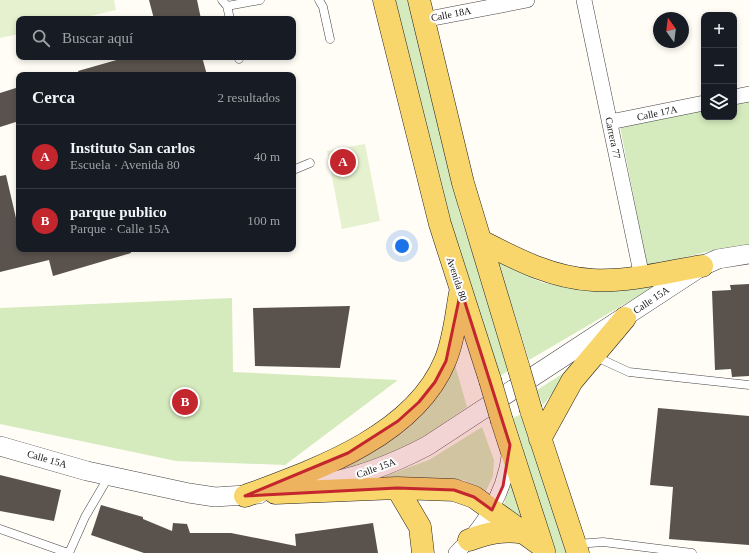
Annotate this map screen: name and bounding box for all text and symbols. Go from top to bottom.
street label: Calle 18A [430,5,473,23]
north arrow [653,12,689,48]
map controls [701,12,737,120]
button: + [701,12,737,48]
search box [16,16,296,60]
icon: search [30,27,52,49]
text: Buscar aquí [62,30,133,46]
button: − [701,48,737,84]
button: layers [701,84,737,120]
text: Cerca [32,88,75,107]
text: 2 resultados [218,90,280,105]
street label: Calle 17A [636,103,679,123]
street label: Carrera 77 [603,116,623,160]
text: Instituto San carlos [70,140,195,156]
pin: A [330,147,356,177]
text: A [40,149,50,164]
text: 40 m [254,149,280,164]
text: Escuela · Avenida 80 [70,157,180,172]
text: parque publico [70,204,167,220]
text: B [41,213,49,228]
text: 100 m [247,213,280,228]
text: Parque · Calle 15A [70,221,170,236]
your location [392,236,412,256]
street label: Avenida 80 [445,256,469,302]
street label: Calle 15A [631,284,672,316]
pin: B [172,387,198,417]
street label: Calle 15A [26,448,69,470]
street label: Calle 15A [355,456,398,480]

